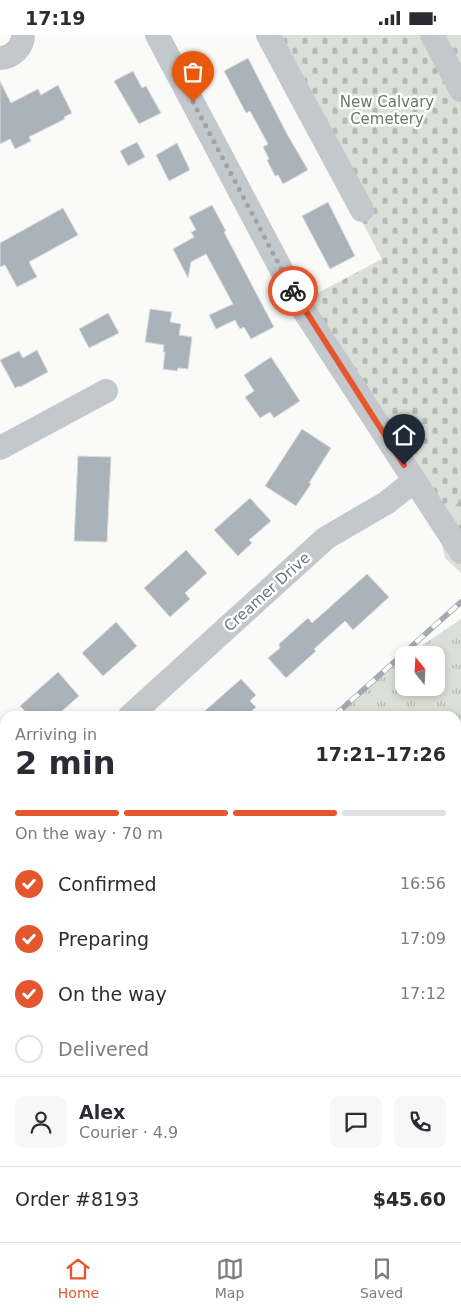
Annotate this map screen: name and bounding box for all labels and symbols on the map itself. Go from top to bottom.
pin [172,51,214,102]
park label: New Calvary Cemetery [340,93,434,128]
courier [268,266,318,316]
pin [383,414,425,465]
street label: Creamer Drive [220,549,314,635]
north arrow [395,646,445,696]

